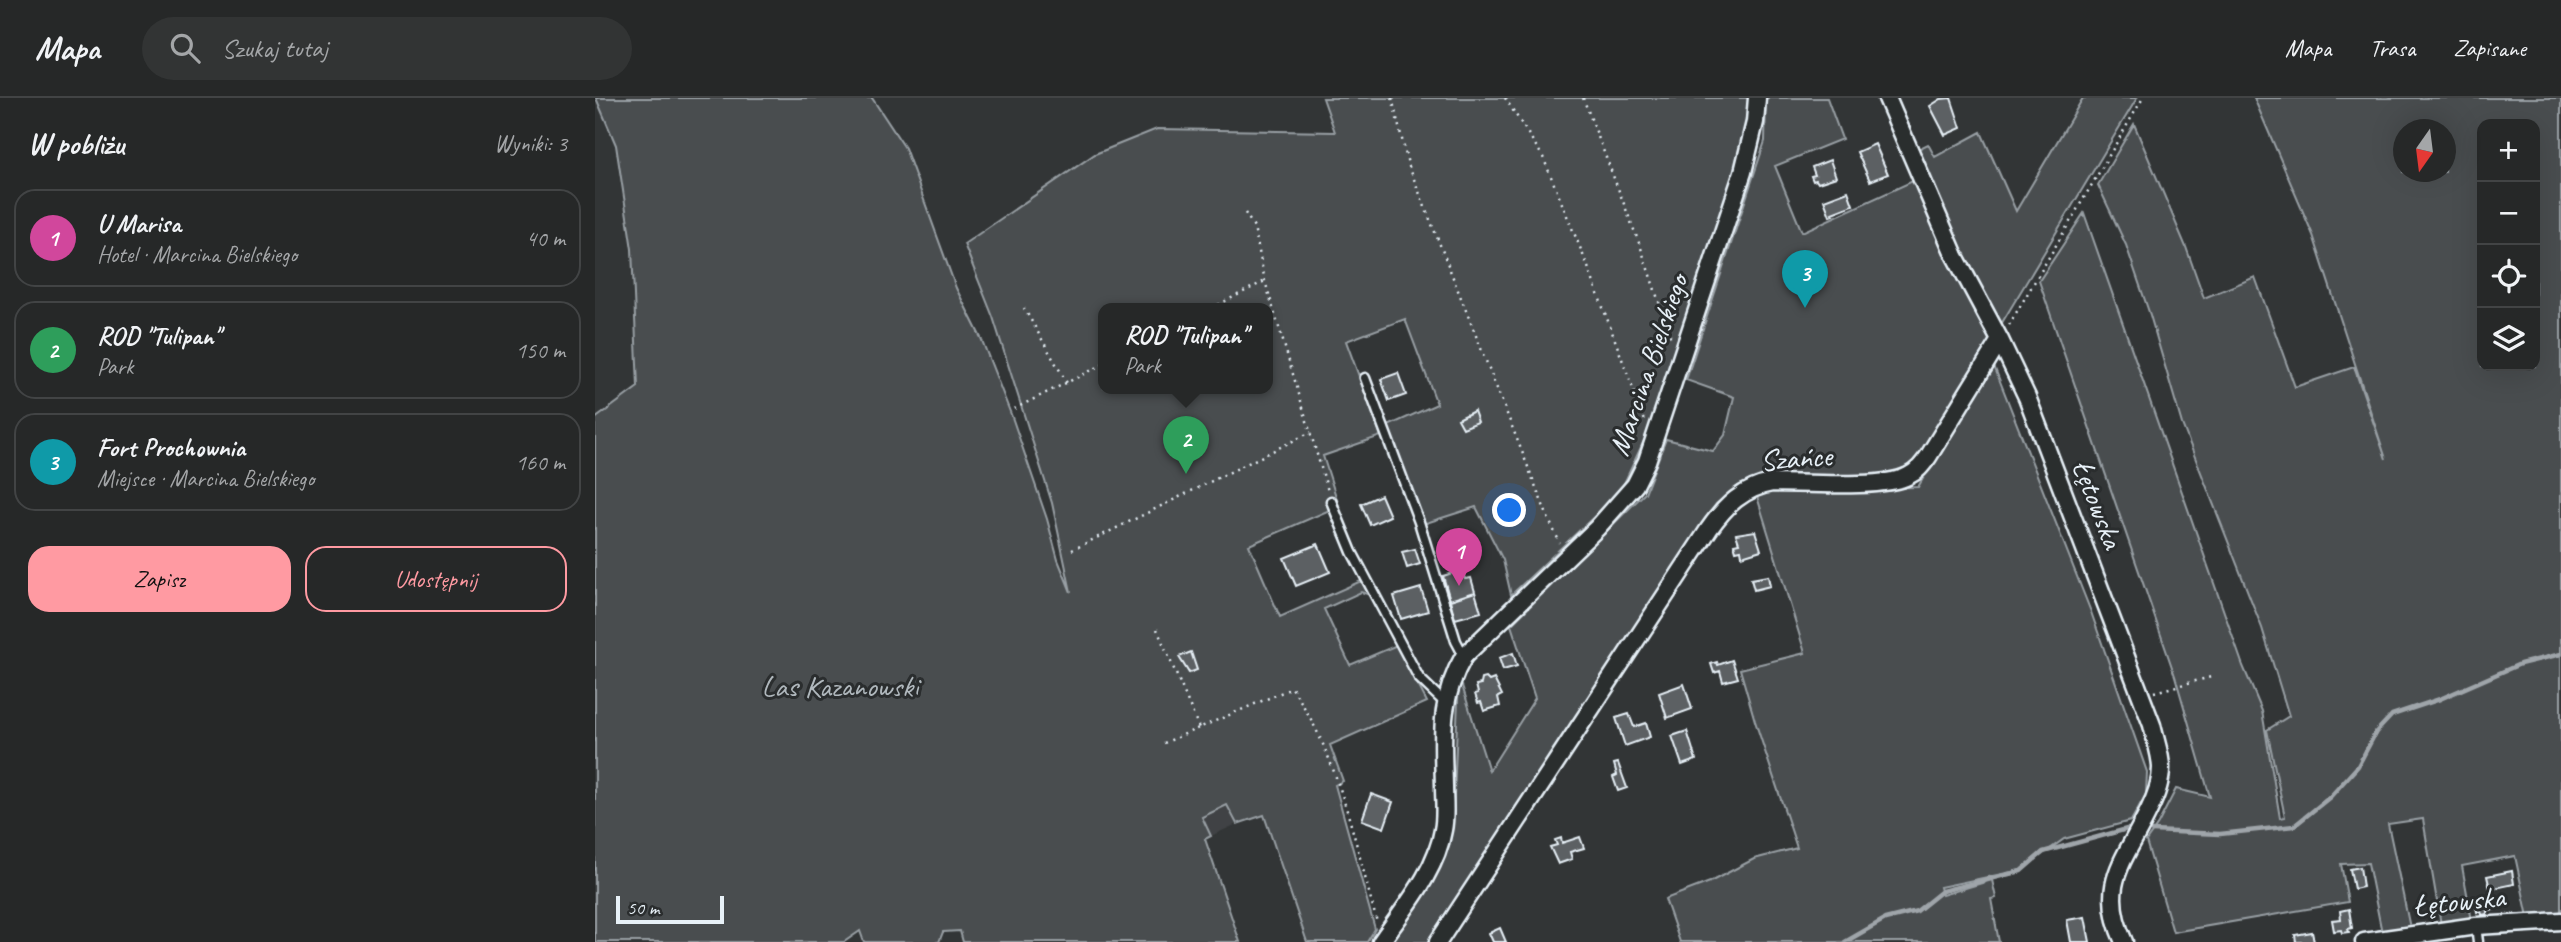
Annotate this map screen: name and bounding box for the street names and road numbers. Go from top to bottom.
street label: Marcina Bielskiego [1599,266,1698,460]
street label: Szańce [1759,436,1835,479]
street label: Łętowska [2064,454,2133,555]
street label: Łętowska [2411,877,2509,925]

